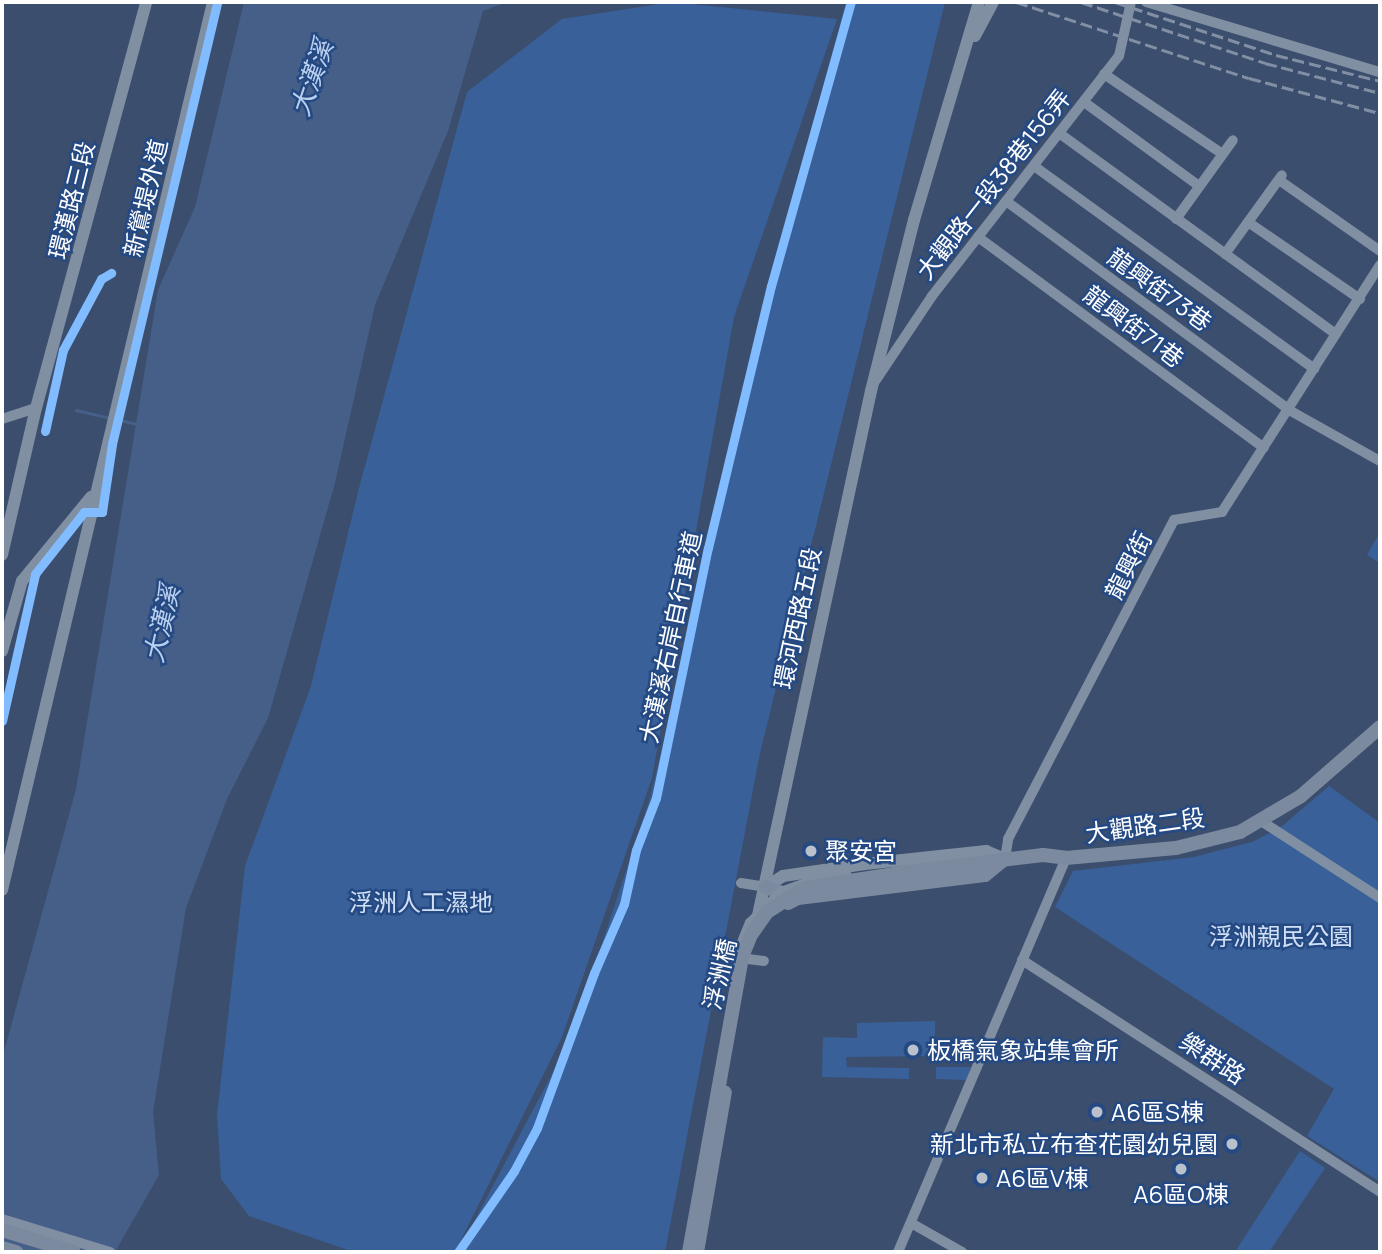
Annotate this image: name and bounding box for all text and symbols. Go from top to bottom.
water label: 大漢溪 [285,36,339,120]
street label: 大觀路一段38巷156弄 [910,83,1076,285]
street label: 新鶯堤外道 [117,136,173,260]
street label: 環漢路三段 [43,138,99,262]
street label: 龍興街73巷 [1102,242,1218,336]
street label: 龍興街71巷 [1078,279,1190,373]
street label: 龍興街 [1099,526,1157,604]
street label: 大漢溪右岸自行車道 [633,528,707,746]
street label: 環河西路五段 [768,545,826,691]
water label: 大漢溪 [138,582,186,666]
street label: 大觀路二段 [1084,802,1206,848]
place label: 聚安宮 [825,837,897,865]
marker: 聚安宮 [803,843,819,859]
park label: 浮洲人工濕地 [349,888,493,916]
park label: 浮洲親民公園 [1209,922,1353,950]
street label: 浮洲橋 [697,936,741,1012]
street label: 樂群路 [1175,1026,1251,1090]
place label: 板橋氣象站集會所 [927,1036,1119,1064]
marker: 板橋氣象站集會所 [905,1042,921,1058]
place label: A6區S棟 [1111,1098,1204,1126]
marker: A6區S棟 [1089,1104,1105,1120]
place label: 新北市私立布查花園幼兒園 [930,1130,1218,1158]
marker: 新北市私立布查花園幼兒園 [1224,1136,1240,1152]
marker: A6區O棟 [1173,1161,1189,1177]
place label: A6區V棟 [996,1164,1089,1192]
marker: A6區V棟 [974,1170,990,1186]
place label: A6區O棟 [1133,1180,1229,1208]

